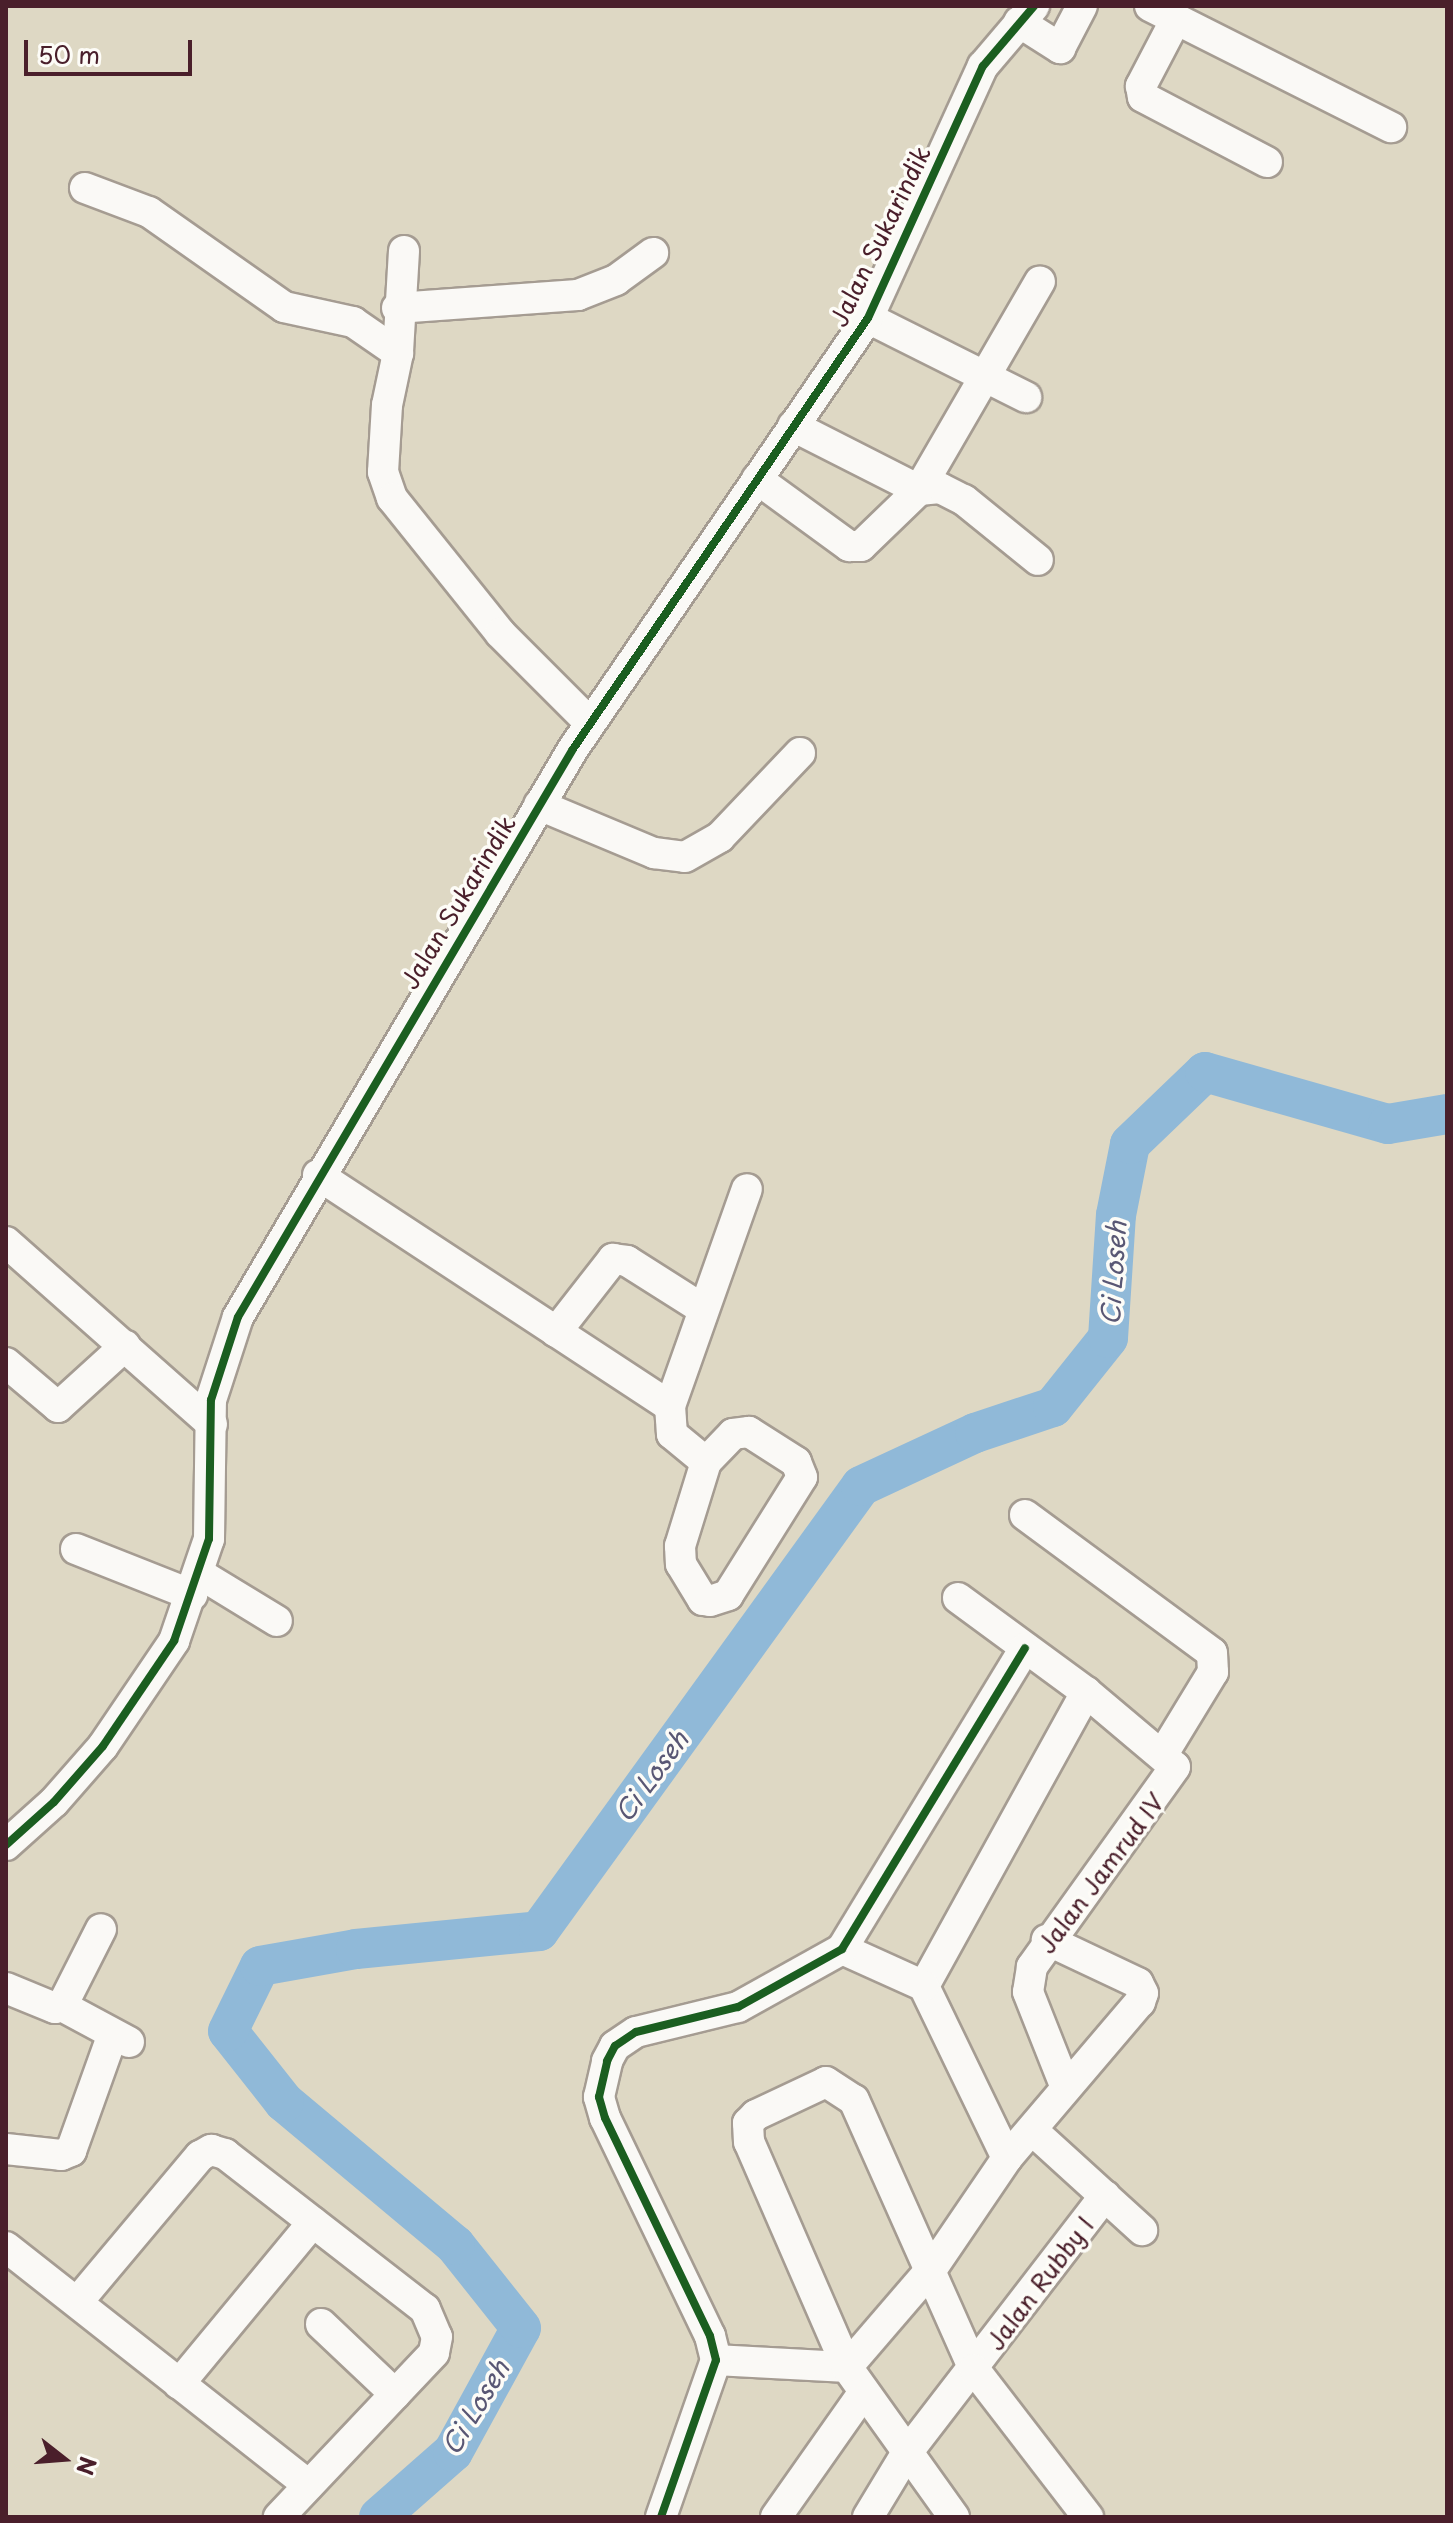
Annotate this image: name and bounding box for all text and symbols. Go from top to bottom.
scale bar [28,24,196,74]
text: 50 m [38,36,100,72]
street label: Jalan Sukarindik [824,141,936,331]
street label: Jalan Sukarindik [395,810,521,994]
water label: Ci Loseh [1094,1219,1132,1327]
water label: Ci Loseh [607,1724,695,1828]
street label: Jalan Jamrud IV [1031,1787,1171,1959]
street label: Jalan Rubby I [980,2210,1100,2356]
water label: Ci Loseh [435,2354,515,2460]
north arrow [24,2419,104,2499]
text: N [69,2453,106,2479]

